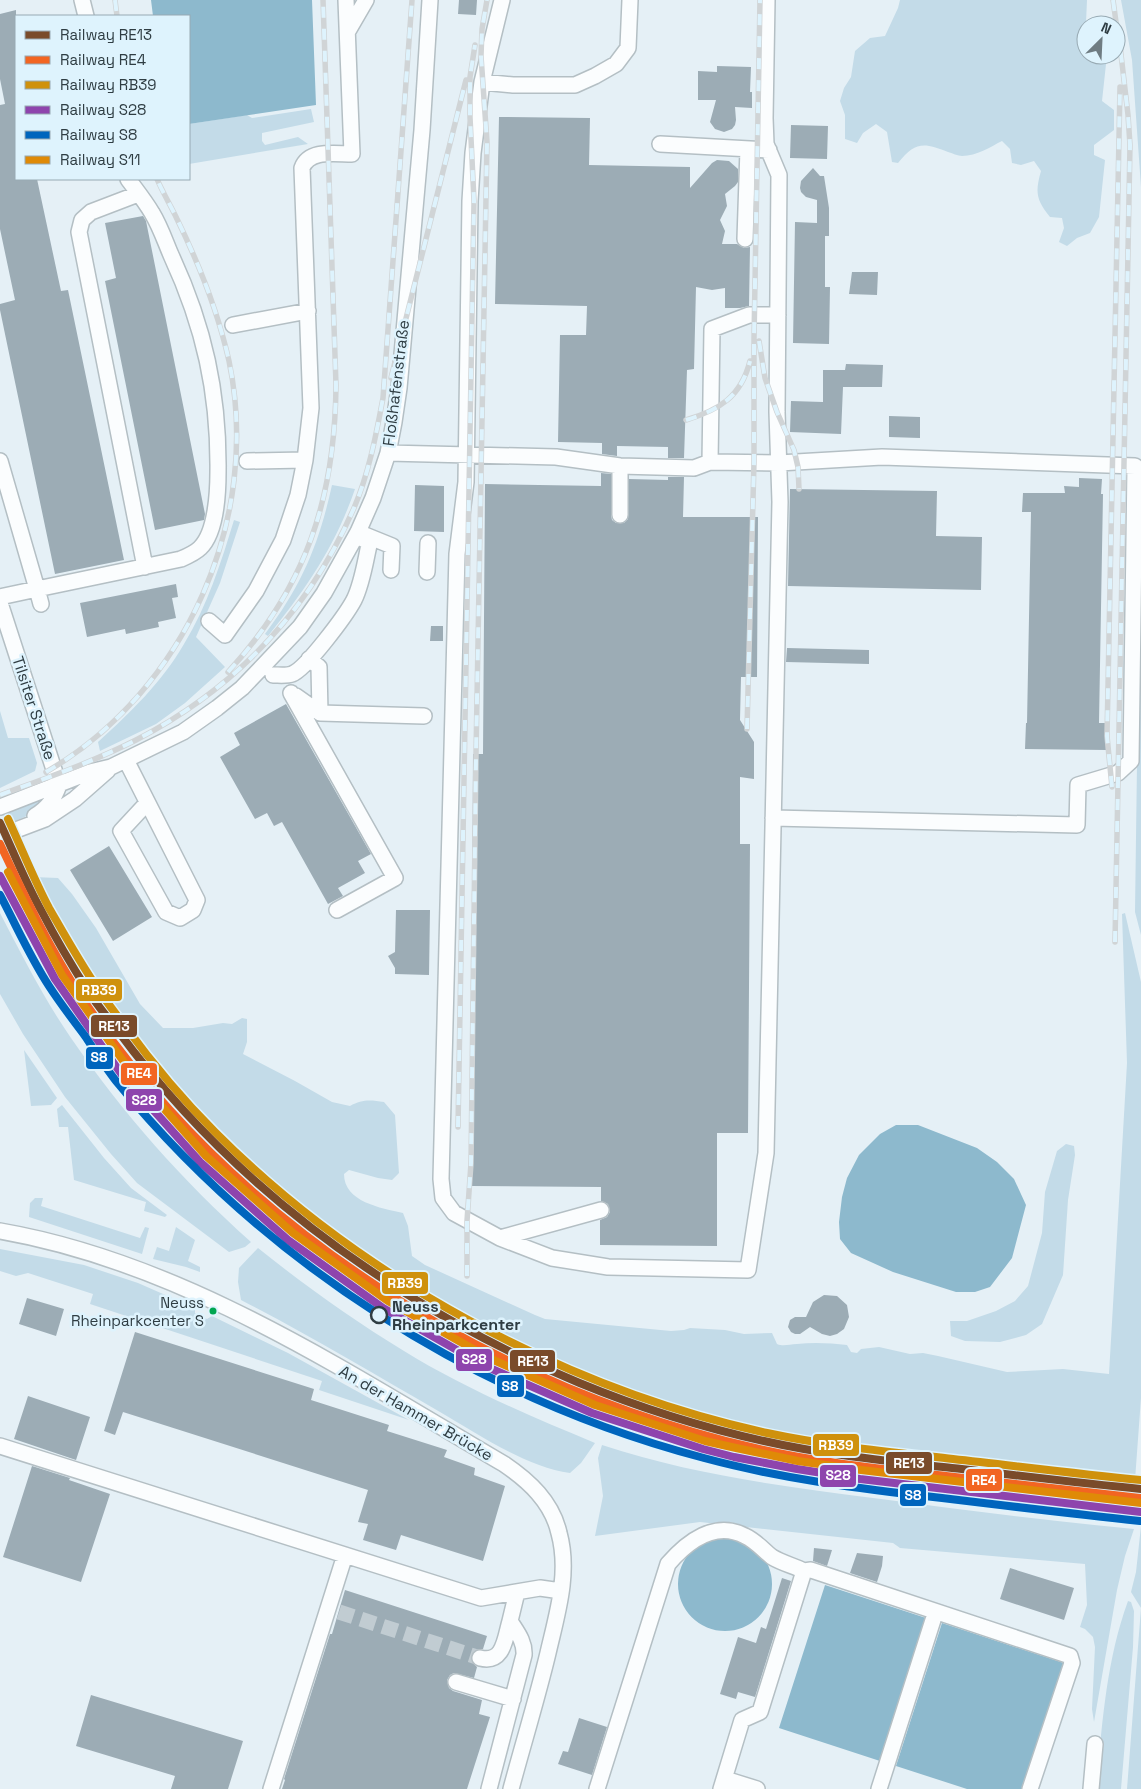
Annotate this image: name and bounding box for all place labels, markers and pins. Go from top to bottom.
place label: Neuss Rheinparkcenter S [71,1293,204,1330]
place label: Neuss Rheinparkcenter [392,1296,520,1335]
marker: Neuss Rheinparkcenter S [208,1306,218,1316]
marker: Neuss Rheinparkcenter [370,1306,388,1324]

